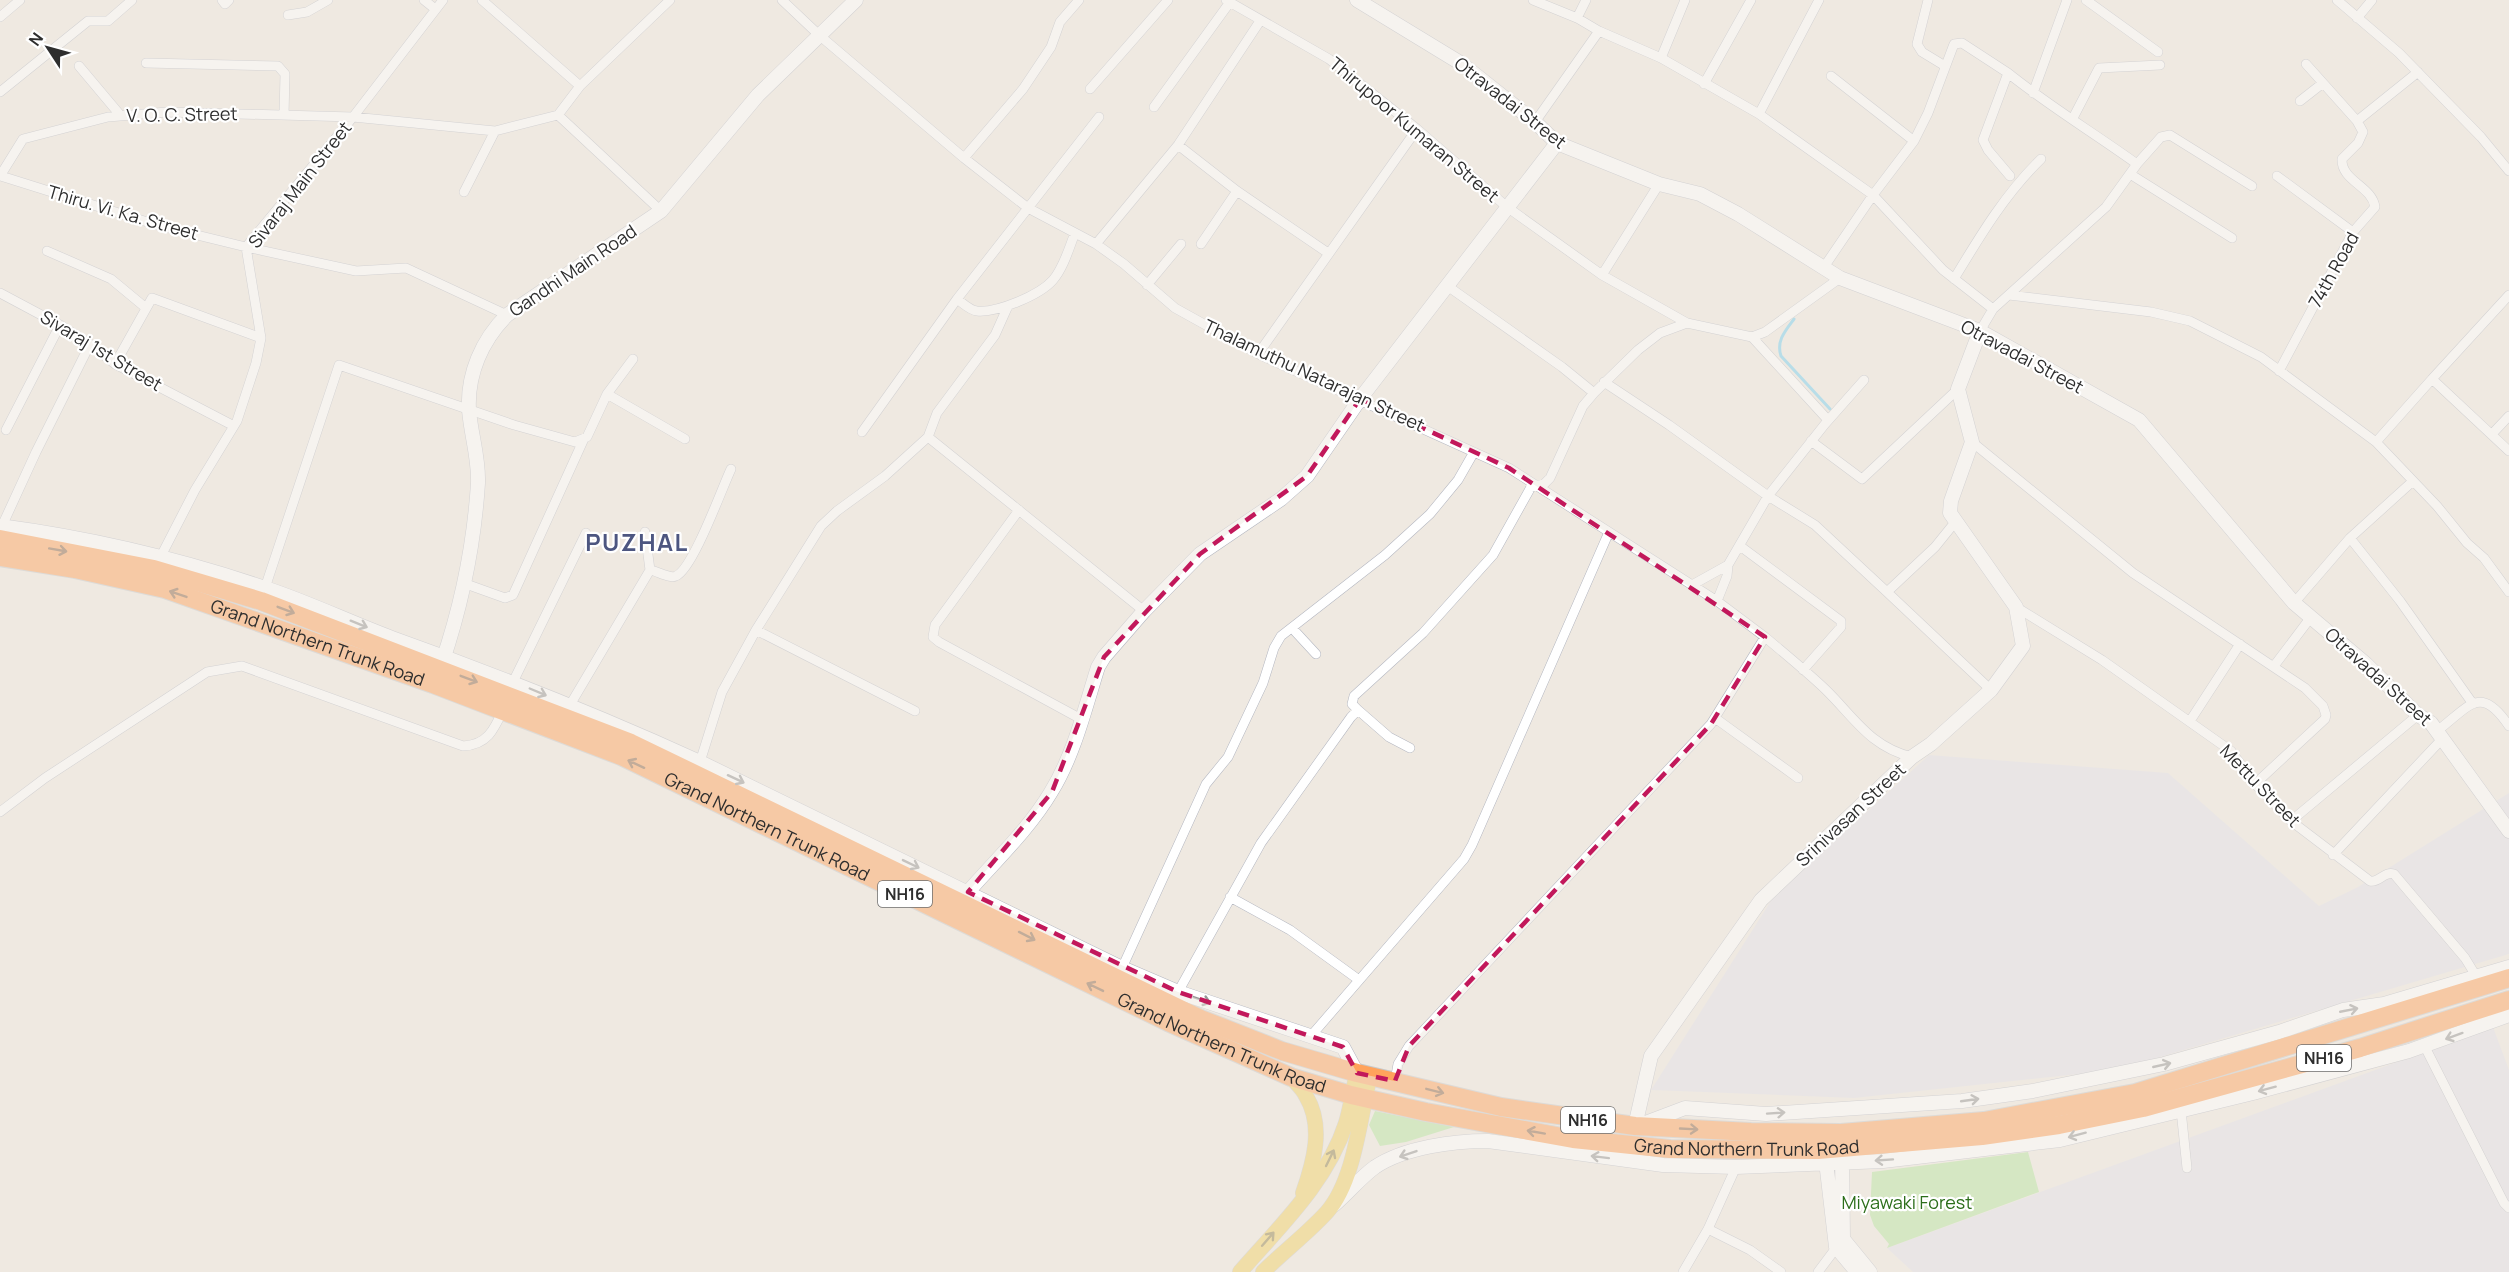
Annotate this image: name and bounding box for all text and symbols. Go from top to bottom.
north arrow [18,18,78,78]
text: N [24,28,48,50]
street label: Thirupoor Kumaran Street [1325,51,1504,207]
street label: Otravadai Street [1450,51,1572,154]
street label: V. O. C. Street [126,101,238,127]
street label: Sivaraj Main Street [242,116,356,253]
street label: Thiru. Vi. Ka. Street [45,179,201,245]
street label: Gandhi Main Road [504,219,641,322]
street label: 74th Road [2302,227,2364,312]
street label: Sivaraj 1st Street [36,304,167,396]
street label: Thalamuthu Natarajan Street [1200,313,1429,437]
street label: Otravadai Street [1957,314,2088,399]
district label: PUZHAL [585,525,689,558]
one-way arrow [47,544,67,555]
one-way arrow [169,587,187,598]
street label: Grand Northern Trunk Road [208,593,428,691]
one-way arrow [277,605,295,616]
one-way arrow [349,619,368,630]
street label: Otravadai Street [2320,622,2437,731]
one-way arrow [459,675,477,686]
one-way arrow [528,687,546,698]
street label: Mettu Street [2215,739,2306,832]
one-way arrow [627,757,645,769]
street label: Srinivasan Street [1790,757,1910,871]
street label: Grand Northern Trunk Road [661,766,874,886]
one-way arrow [726,773,744,785]
one-way arrow [902,858,919,870]
road number: NH16 [878,881,932,907]
one-way arrow [1018,931,1036,942]
one-way arrow [1086,980,1104,992]
street label: Grand Northern Trunk Road [1114,986,1329,1098]
one-way arrow [1192,995,1211,1006]
one-way arrow [2339,1004,2358,1015]
one-way arrow [2445,1031,2464,1042]
road number: NH16 [2297,1045,2351,1071]
one-way arrow [2152,1058,2171,1070]
one-way arrow [2258,1084,2277,1096]
one-way arrow [1425,1085,1444,1097]
one-way arrow [1960,1094,1980,1105]
road number: NH16 [1561,1107,1615,1133]
one-way arrow [1765,1108,1785,1119]
one-way arrow [1679,1124,1699,1135]
one-way arrow [1527,1126,1547,1137]
one-way arrow [2068,1130,2087,1142]
street label: Grand Northern Trunk Road [1633,1132,1860,1161]
one-way arrow [1399,1149,1418,1160]
one-way arrow [1324,1150,1336,1168]
one-way arrow [1591,1151,1610,1162]
one-way arrow [1875,1155,1895,1166]
park label: Miyawaki Forest [1841,1190,1973,1214]
one-way arrow [1261,1232,1275,1247]

